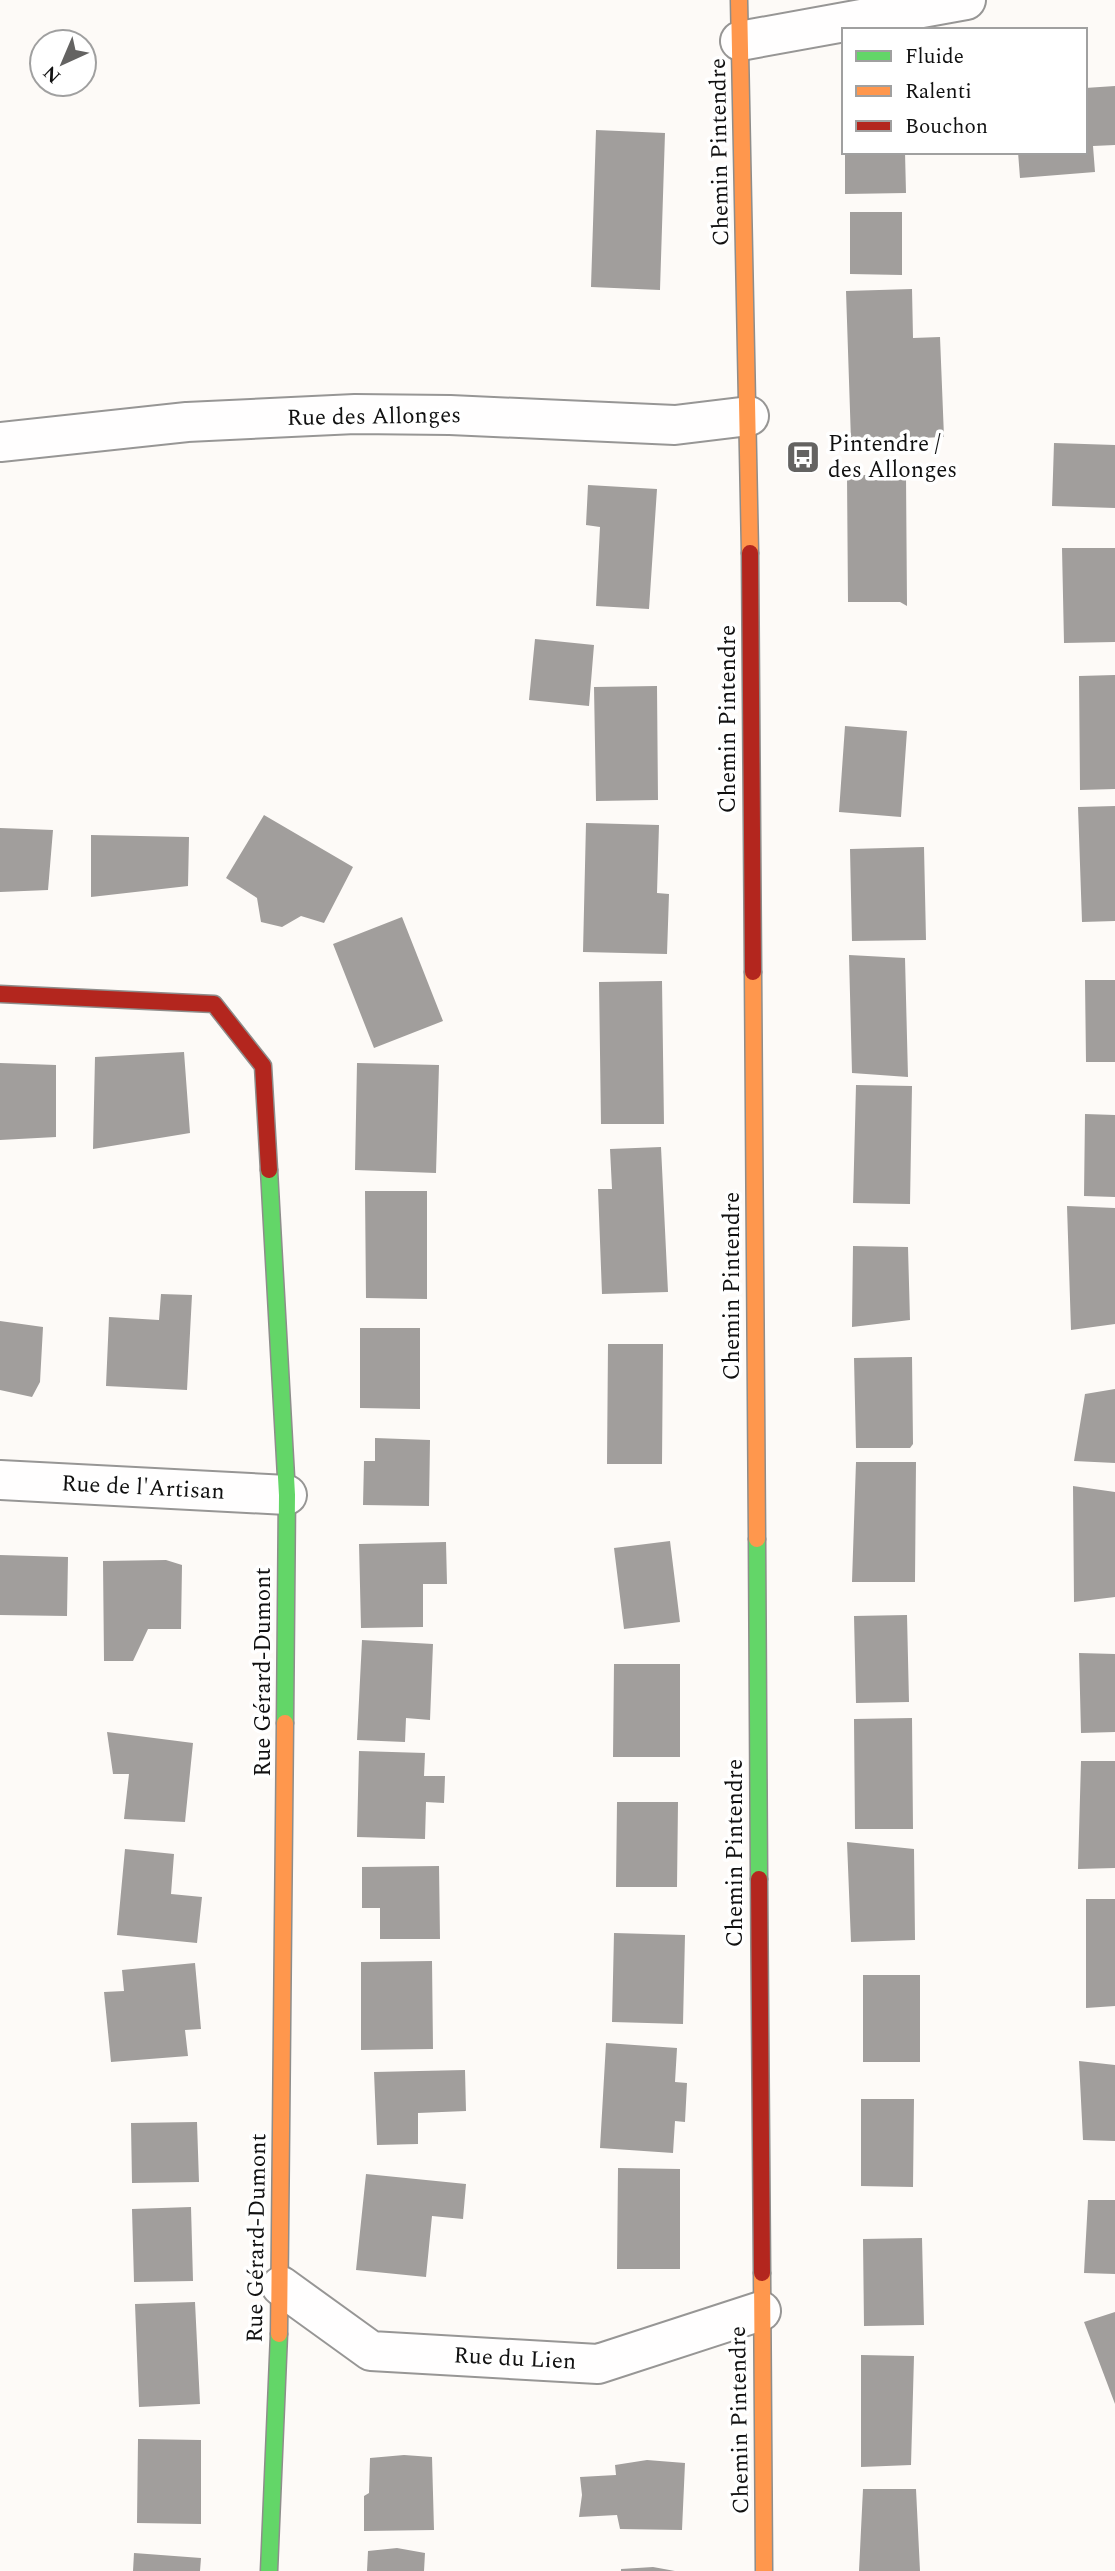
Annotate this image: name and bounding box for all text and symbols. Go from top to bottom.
north arrow [28,28,98,98]
legend [842,28,1087,154]
text: Fluide [905,41,964,73]
text: N [37,58,68,90]
street label: Chemin Pintendre [701,58,739,246]
text: Ralenti [905,76,972,108]
text: Bouchon [905,111,988,143]
street label: Rue des Allonges [287,398,461,436]
place label: Pintendre / des Allonges [828,427,957,488]
bus stop icon: Pintendre / des Allonges [784,438,822,476]
street label: Chemin Pintendre [711,625,746,813]
street label: Chemin Pintendre [715,1192,750,1380]
street label: Rue de l'Artisan [60,1466,226,1510]
street label: Rue Gérard-Dumont [246,1567,281,1777]
street label: Chemin Pintendre [718,1759,753,1947]
street label: Rue Gérard-Dumont [238,2133,276,2343]
street label: Chemin Pintendre [721,2326,759,2514]
street label: Rue du Lien [453,2338,577,2380]

